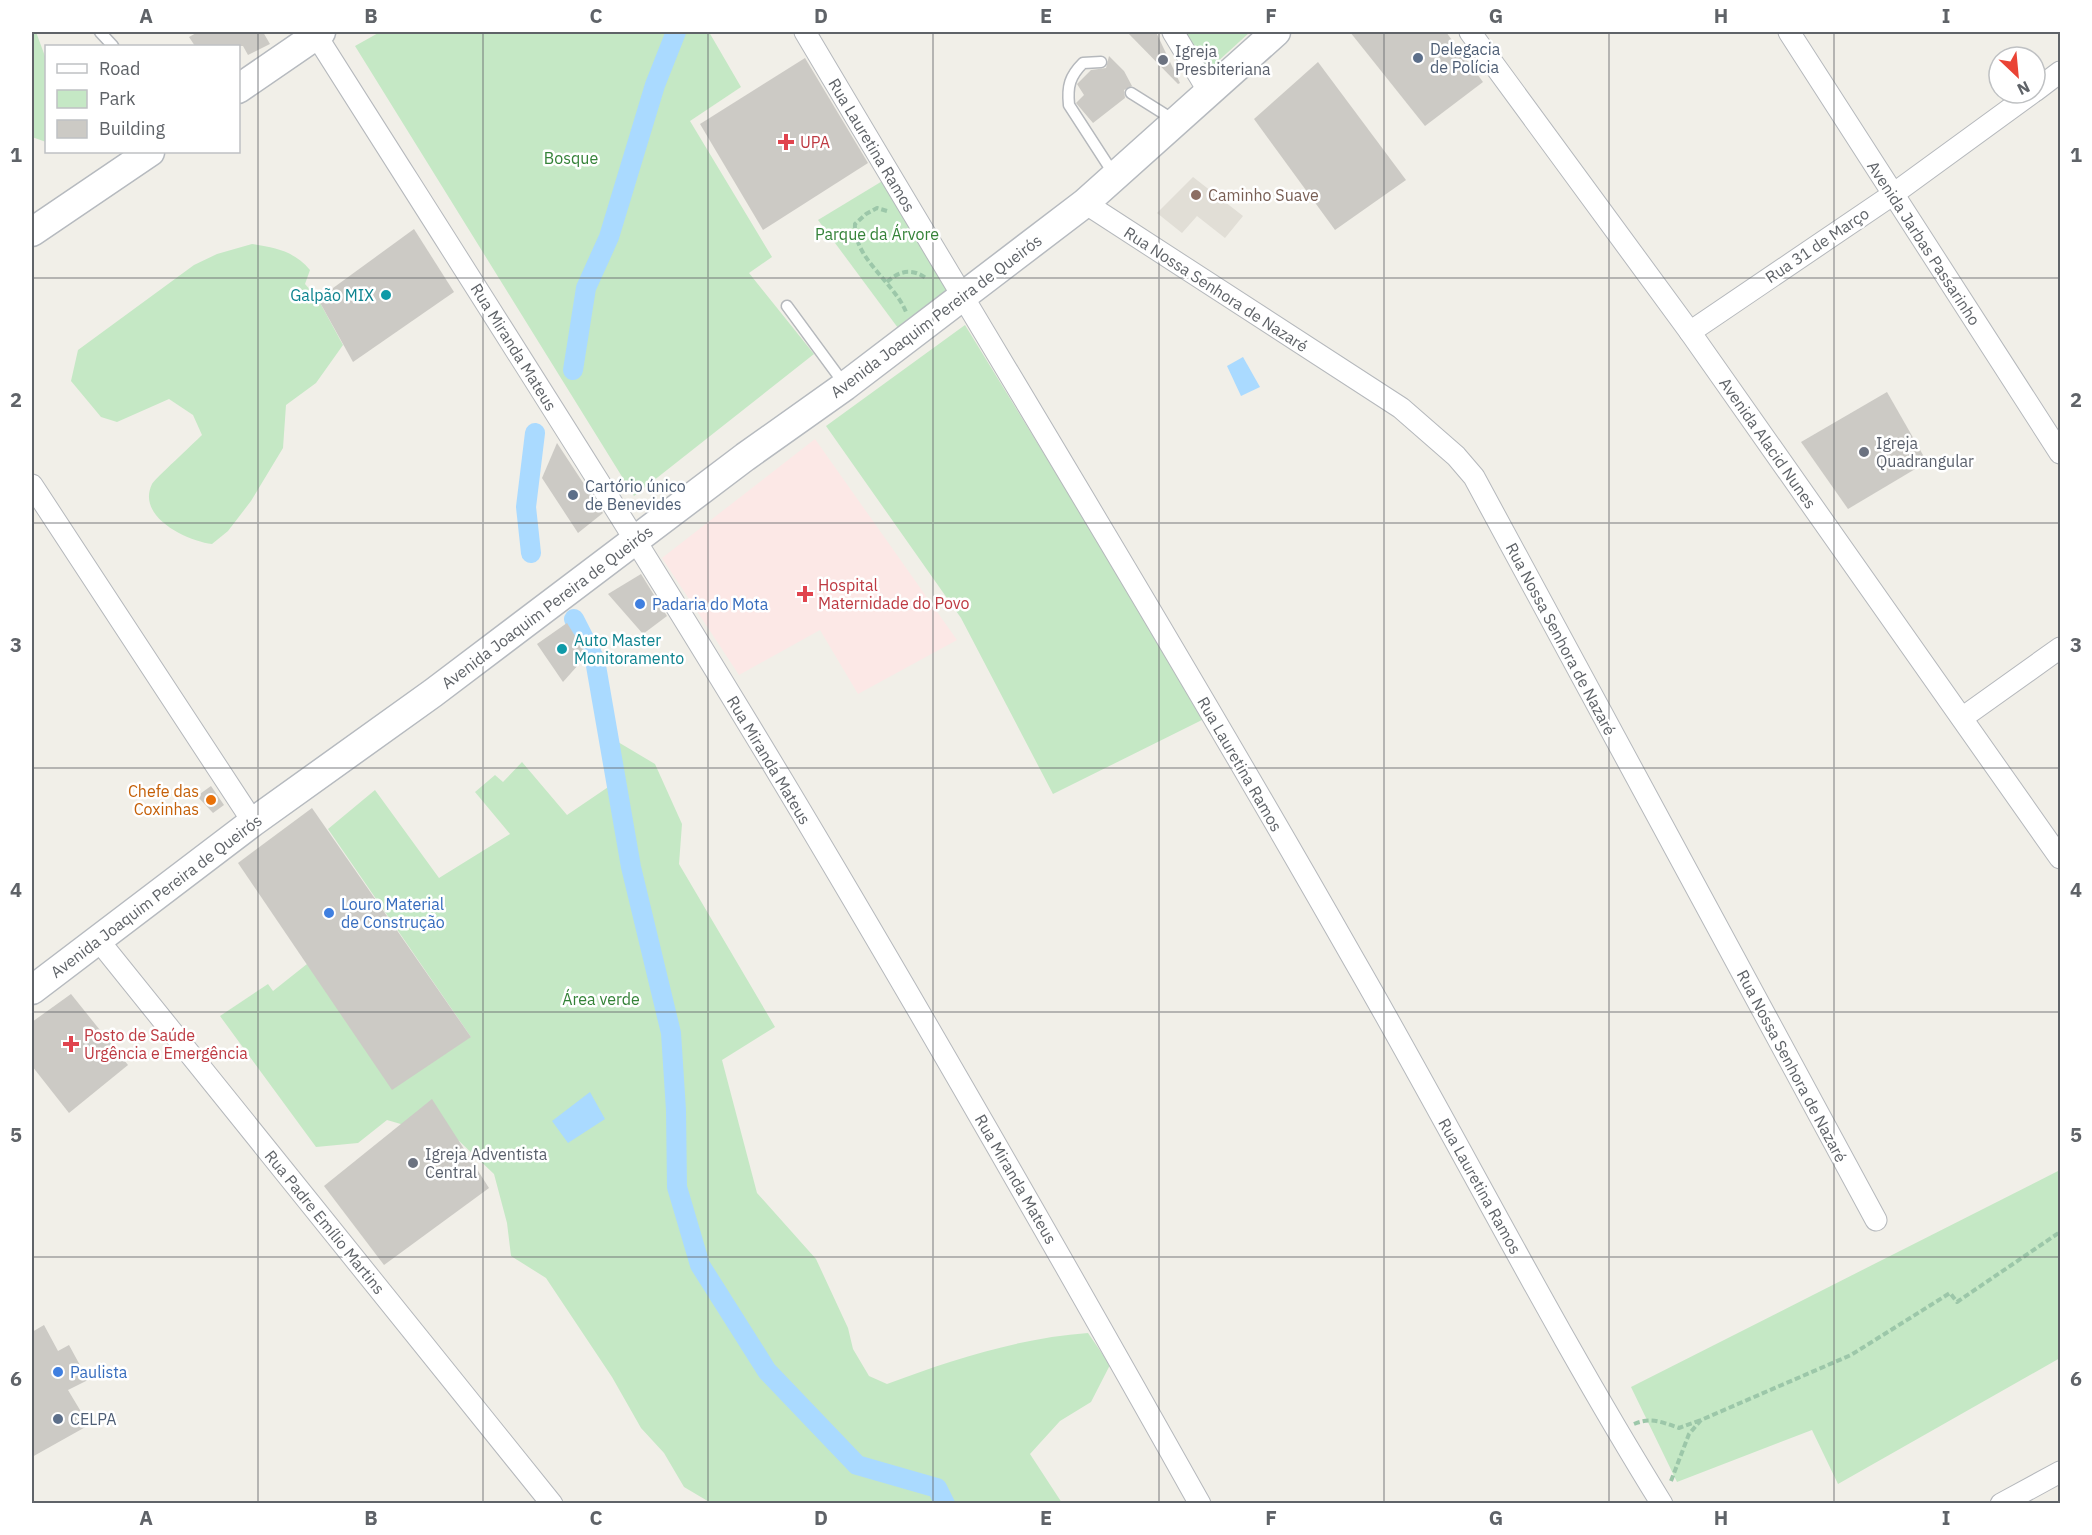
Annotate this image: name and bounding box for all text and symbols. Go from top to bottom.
text: A [139,2,153,29]
text: B [364,2,378,29]
text: C [589,2,603,29]
text: D [814,2,828,29]
text: E [1040,2,1052,29]
text: F [1265,2,1277,29]
text: G [1489,2,1503,29]
text: H [1714,2,1728,29]
text: I [1942,2,1950,29]
place label: Delegacia de Polícia [1430,39,1501,77]
place label: Igreja Presbiteriana [1175,41,1271,79]
legend [45,45,240,153]
north arrow [1987,45,2047,105]
marker: Delegacia de Polícia [1411,51,1425,65]
marker: Igreja Presbiteriana [1156,53,1170,67]
text: Road [99,57,140,80]
street label: Rua Lauretina Ramos [824,75,920,215]
text: N [2014,77,2033,100]
text: Park [99,87,136,110]
text: Building [99,117,166,140]
place label: UPA [800,132,830,152]
marker: UPA [777,133,795,151]
text: 1 [10,141,22,168]
text: 1 [2070,141,2082,168]
park label: Bosque [544,148,598,168]
street label: Avenida Jarbas Passarinho [1863,157,1985,329]
place label: Caminho Suave [1208,185,1319,205]
marker: Caminho Suave [1189,188,1203,202]
street label: Rua 31 de Março [1761,203,1873,287]
street label: Rua Nossa Senhora de Nazaré [1120,222,1312,356]
park label: Parque da Árvore [815,223,939,244]
street label: Avenida Joaquim Pereira de Queirós [826,230,1046,402]
street label: Rua Miranda Mateus [467,280,561,414]
place label: Galpão MIX [290,285,374,305]
marker: Galpão MIX [379,288,393,302]
street label: Avenida Alacid Nunes [1715,374,1821,512]
text: 2 [10,386,22,413]
text: 2 [2070,386,2082,413]
place label: Igreja Quadrangular [1876,433,1974,471]
marker: Igreja Quadrangular [1857,445,1871,459]
place label: Cartório único de Benevides [585,476,686,514]
marker: Cartório único de Benevides [566,488,580,502]
street label: Avenida Joaquim Pereira de Queirós [437,521,657,693]
street label: Rua Nossa Senhora de Nazaré [1502,539,1620,739]
place label: Hospital Maternidade do Povo [818,575,969,613]
marker: Hospital Maternidade do Povo [796,585,814,603]
place label: Padaria do Mota [652,594,769,614]
marker: Padaria do Mota [633,597,647,611]
place label: Auto Master Monitoramento [574,630,684,668]
text: 3 [10,631,22,658]
text: 3 [2070,631,2082,658]
marker: Auto Master Monitoramento [555,642,569,656]
street label: Rua Miranda Mateus [723,692,815,828]
street label: Rua Lauretina Ramos [1193,693,1287,835]
place label: Chefe das Coxinhas [128,781,199,819]
marker: Chefe das Coxinhas [204,793,218,807]
street label: Avenida Joaquim Pereira de Queirós [46,810,266,982]
text: 4 [10,876,22,903]
text: 4 [2070,876,2082,903]
place label: Louro Material de Construção [341,894,445,932]
marker: Louro Material de Construção [322,906,336,920]
street label: Rua Nossa Senhora de Nazaré [1733,966,1851,1166]
park label: Área verde [562,988,640,1009]
place label: Posto de Saúde Urgência e Emergência [84,1025,248,1063]
marker: Posto de Saúde Urgência e Emergência [62,1035,80,1053]
street label: Rua Miranda Mateus [971,1111,1061,1247]
street label: Rua Lauretina Ramos [1434,1115,1526,1257]
text: 5 [10,1121,22,1148]
text: 5 [2070,1121,2082,1148]
place label: Igreja Adventista Central [425,1144,548,1182]
street label: Rua Padre Emílio Martins [261,1146,389,1298]
marker: Igreja Adventista Central [406,1156,420,1170]
place label: Paulista [70,1362,128,1382]
text: 6 [10,1365,22,1392]
marker: Paulista [51,1365,65,1379]
text: 6 [2070,1365,2082,1392]
place label: CELPA [70,1409,117,1429]
marker: CELPA [51,1412,65,1426]
text: A [139,1504,153,1531]
text: B [364,1504,378,1531]
text: C [589,1504,603,1531]
text: D [814,1504,828,1531]
text: E [1040,1504,1052,1531]
text: F [1265,1504,1277,1531]
text: G [1489,1504,1503,1531]
text: H [1714,1504,1728,1531]
text: I [1942,1504,1950,1531]

